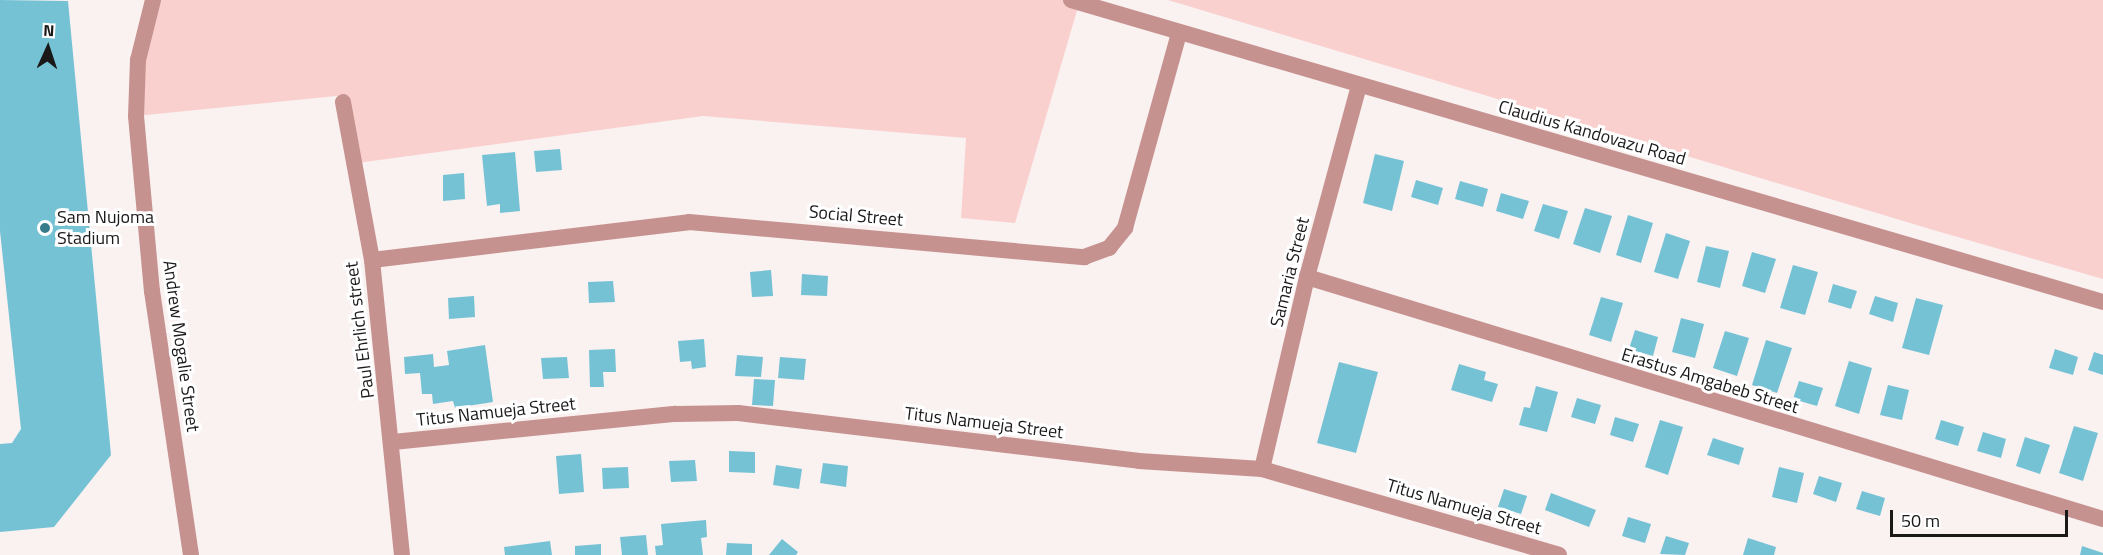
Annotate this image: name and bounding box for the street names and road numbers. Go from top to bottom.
street label: Claudius Kandovazu Road [1496,96,1688,170]
street label: Social Street [808,201,904,231]
street label: Samaria Street [1266,215,1314,329]
street label: Andrew Mogalie Street [158,259,204,433]
street label: Paul Ehrlich street [341,260,379,400]
street label: Erastus Amgabeb Street [1619,344,1801,418]
street label: Titus Namueja Street [415,393,577,431]
street label: Titus Namueja Street [903,403,1065,443]
street label: Titus Namueja Street [1384,475,1544,539]

